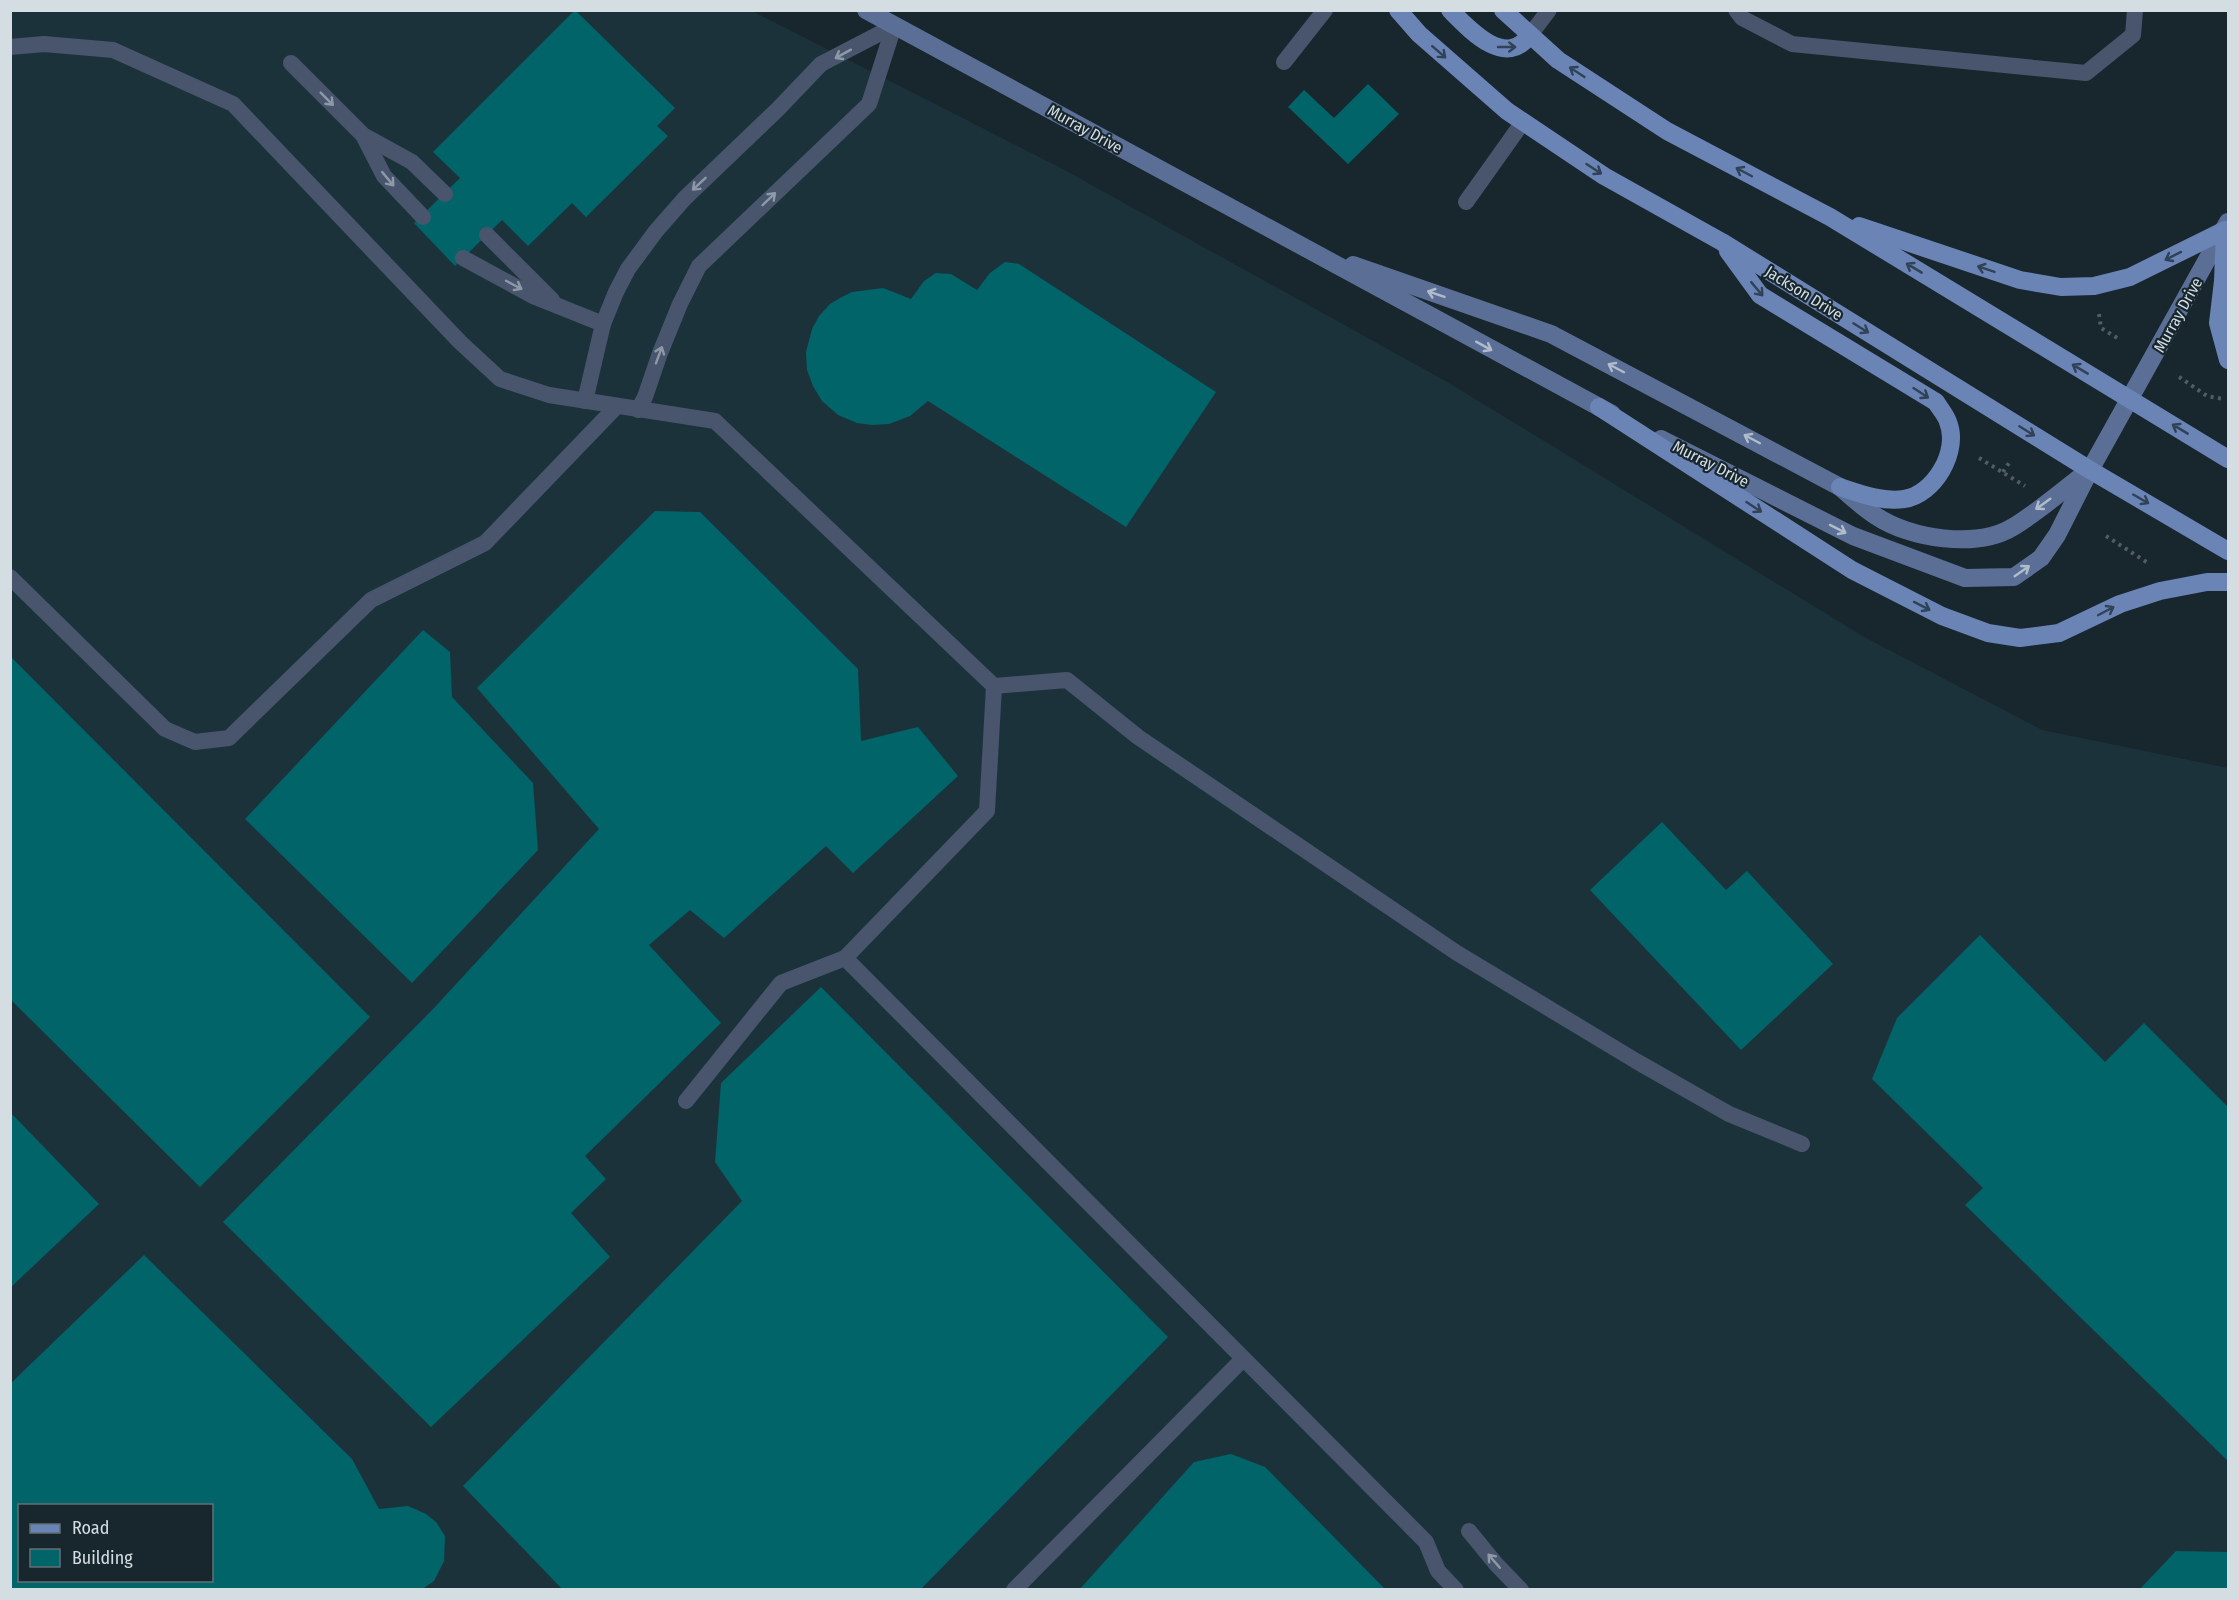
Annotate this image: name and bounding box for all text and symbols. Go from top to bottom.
one-way arrow [1497,41,1516,53]
one-way arrow [1431,45,1446,59]
one-way arrow [835,48,852,60]
one-way arrow [1569,66,1586,78]
one-way arrow [319,91,334,106]
street label: Murray Drive [1044,101,1126,157]
one-way arrow [1586,163,1602,175]
one-way arrow [1736,166,1753,178]
one-way arrow [381,171,395,186]
one-way arrow [692,177,707,192]
one-way arrow [762,192,777,206]
one-way arrow [2164,251,2182,263]
one-way arrow [1906,261,1923,273]
street label: Jackson Drive [1762,262,1846,324]
one-way arrow [1977,262,1996,273]
street label: Murray Drive [2150,274,2206,356]
one-way arrow [505,280,523,291]
one-way arrow [1750,281,1764,296]
one-way arrow [1428,287,1446,298]
one-way arrow [1852,323,1869,335]
one-way arrow [1474,341,1492,352]
one-way arrow [655,347,666,365]
one-way arrow [1608,362,1625,374]
one-way arrow [2072,363,2089,375]
one-way arrow [1912,387,1929,399]
one-way arrow [2172,423,2189,435]
one-way arrow [2018,425,2035,437]
one-way arrow [1744,433,1761,445]
street label: Murray Drive [1670,437,1752,491]
one-way arrow [2132,493,2149,505]
one-way arrow [2036,498,2052,511]
one-way arrow [1745,501,1762,513]
one-way arrow [1829,524,1847,535]
one-way arrow [2013,565,2030,577]
one-way arrow [1913,600,1930,612]
one-way arrow [2096,605,2114,616]
legend [18,1504,213,1582]
text: Road [72,1517,109,1539]
text: Building [72,1547,133,1569]
one-way arrow [1487,1554,1501,1569]

